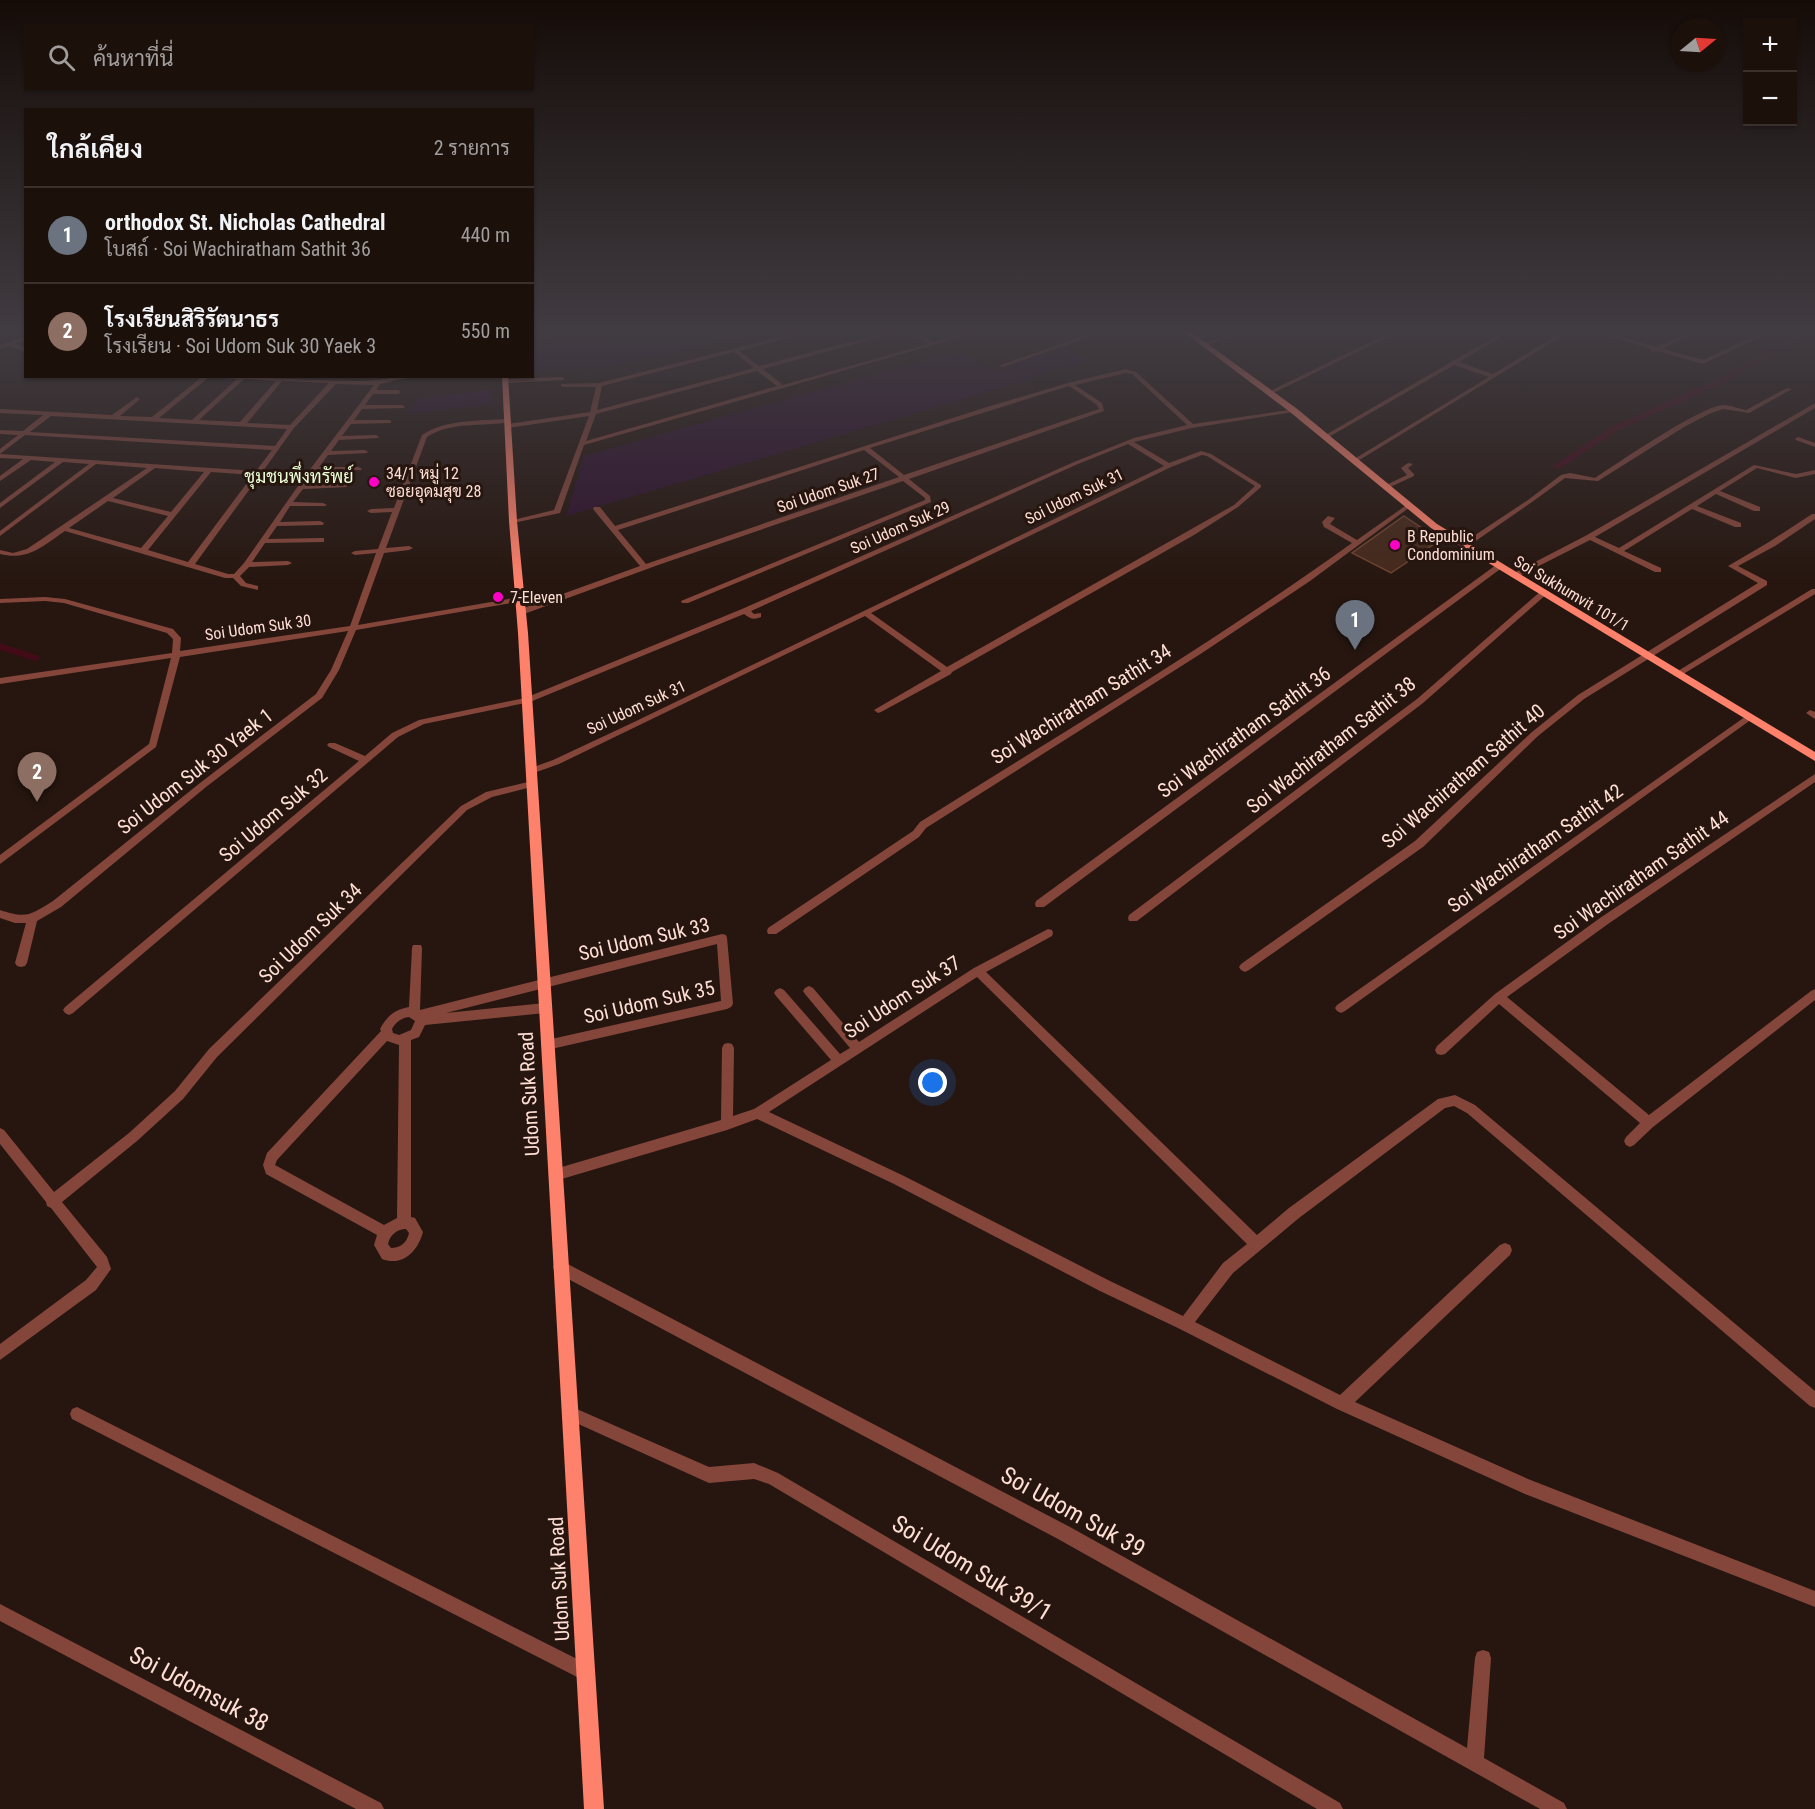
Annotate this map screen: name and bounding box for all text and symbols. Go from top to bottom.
north arrow [1671,18,1725,72]
map controls [1743,18,1797,126]
button: + [1743,18,1797,72]
search box [24,24,534,90]
icon: search [45,41,78,74]
text: ค้นหาที่นี่ [93,46,173,71]
button: − [1743,72,1797,126]
text: ใกล้เคียง [48,134,143,164]
text: 2 รายการ [434,136,510,160]
text: orthodox St. Nicholas Cathedral [105,210,386,235]
text: 1 [62,223,73,247]
text: 440 m [461,223,510,247]
text: โบสถ์ · Soi Wachiratham Sathit 36 [105,237,371,261]
text: โรงเรียนสิริรัตนาธร [105,307,279,332]
text: 2 [62,319,73,343]
text: 550 m [461,319,510,343]
text: โรงเรียน · Soi Udom Suk 30 Yaek 3 [105,334,376,358]
district label: ชุมชนพึ่งทรัพย์ [244,461,354,489]
place label: 34/1 หมู่ 12 ซอยอุดมสุข 28 [386,463,481,503]
street label: Soi Udom Suk 27 [774,464,882,517]
street label: Soi Udom Suk 31 [1022,464,1126,528]
marker: 34/1 หมู่ 12 ซอยอุดมสุข 28 [367,475,381,489]
street label: Soi Udom Suk 29 [847,497,953,558]
place label: B Republic Condominium [1407,527,1495,564]
marker: B Republic Condominium [1388,538,1402,552]
street label: Soi Sukhumvit 101/1 [1511,552,1633,635]
place label: 7-Eleven [510,588,563,607]
marker: 7-Eleven [491,590,505,604]
pin: 1 [1336,600,1374,650]
street label: Soi Udom Suk 30 [204,611,312,644]
street label: Soi Wachiratham Sathit 34 [986,639,1176,769]
street label: Soi Wachiratham Sathit 36 [1153,661,1335,803]
street label: Soi Wachiratham Sathit 38 [1242,672,1420,818]
street label: Soi Udom Suk 31 [584,676,689,739]
street label: Soi Wachiratham Sathit 40 [1377,699,1549,853]
street label: Soi Udom Suk 30 Yaek 1 [113,703,277,839]
pin: 2 [18,752,57,802]
street label: Soi Udom Suk 32 [214,763,332,867]
street label: Soi Wachiratham Sathit 42 [1443,778,1627,917]
street label: Soi Wachiratham Sathit 44 [1549,805,1733,944]
street label: Soi Udom Suk 34 [254,878,367,988]
street label: Soi Udom Suk 33 [576,912,712,966]
street label: Soi Udom Suk 37 [839,950,965,1044]
street label: Soi Udom Suk 35 [581,975,717,1029]
street label: Udom Suk Road [514,1031,544,1157]
your location [918,1068,947,1097]
street label: Soi Udom Suk 39 [996,1461,1150,1563]
street label: Soi Udom Suk 39/1 [887,1509,1057,1627]
street label: Udom Suk Road [544,1516,574,1642]
street label: Soi Udomsuk 38 [125,1641,273,1737]

